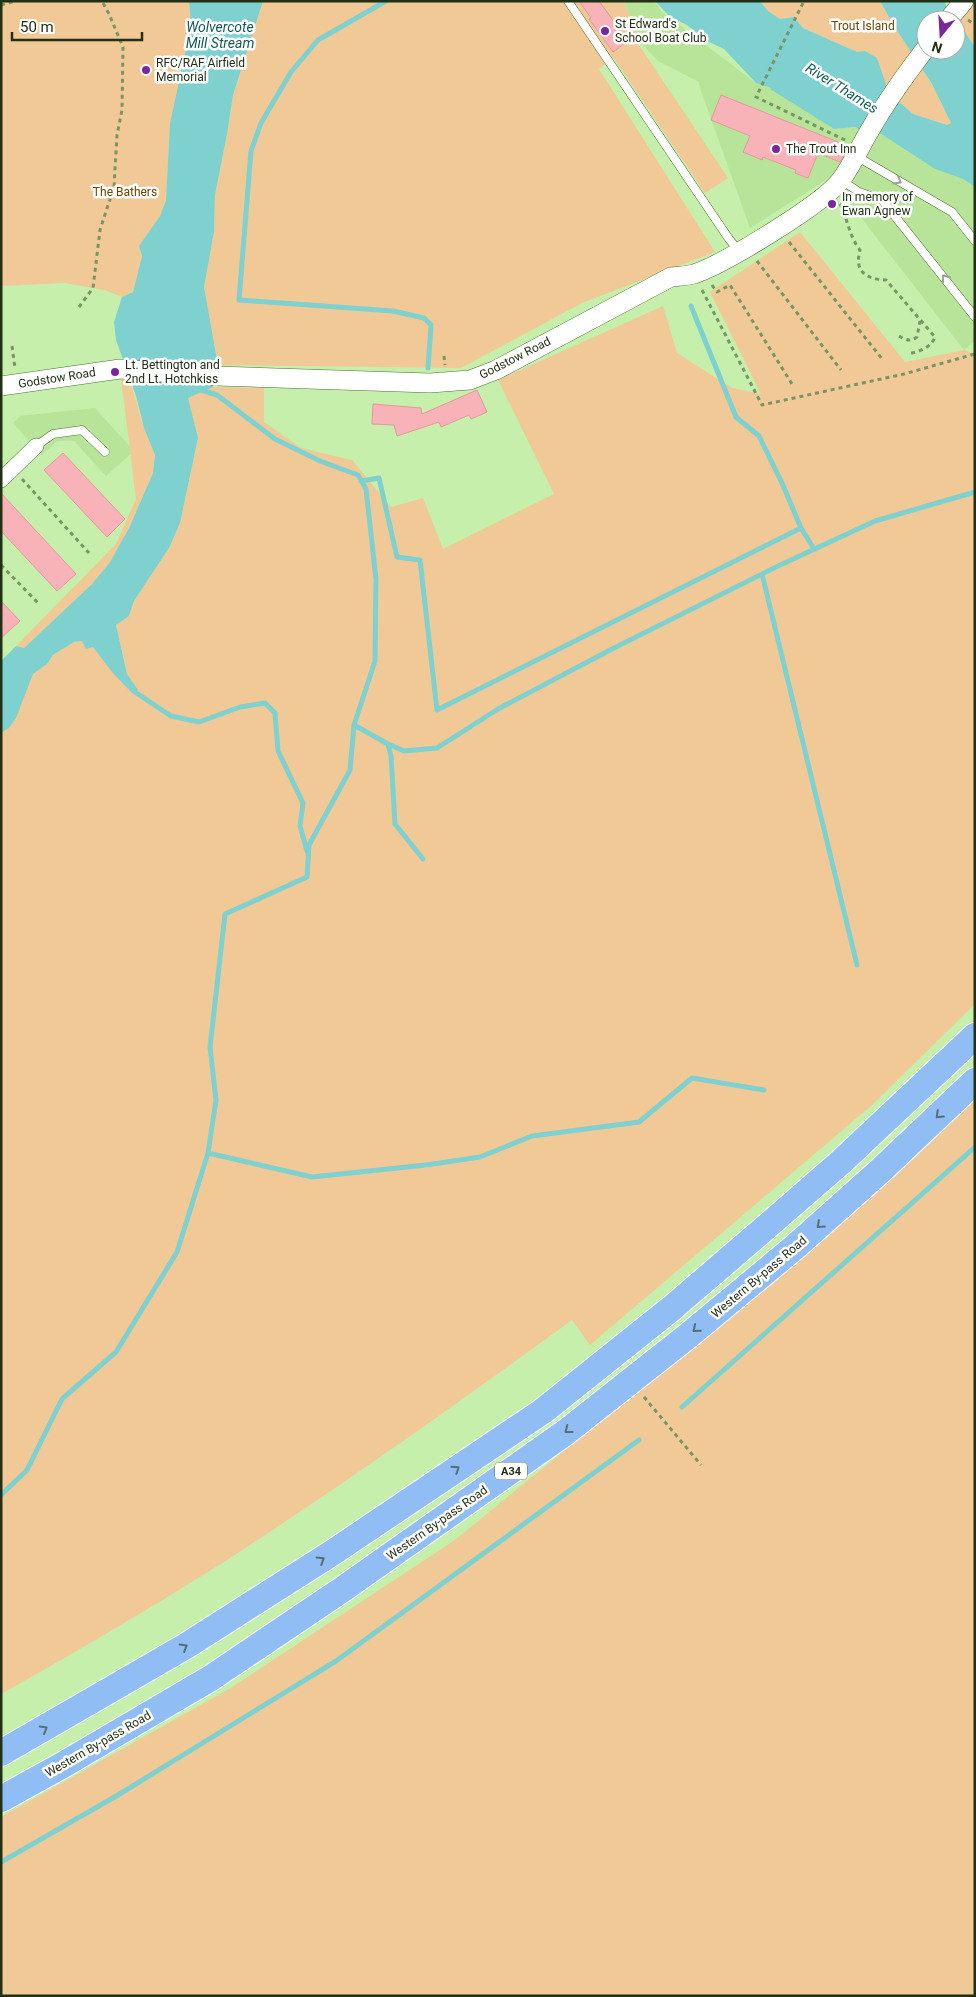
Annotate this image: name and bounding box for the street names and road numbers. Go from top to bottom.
street label: Godstow Road [477,334,553,382]
street label: Godstow Road [17,365,97,391]
street label: Western By-pass Road [709,1233,809,1321]
road number: A34 [495,1462,527,1480]
street label: Western By-pass Road [384,1483,490,1563]
street label: Western By-pass Road [43,1708,153,1780]

